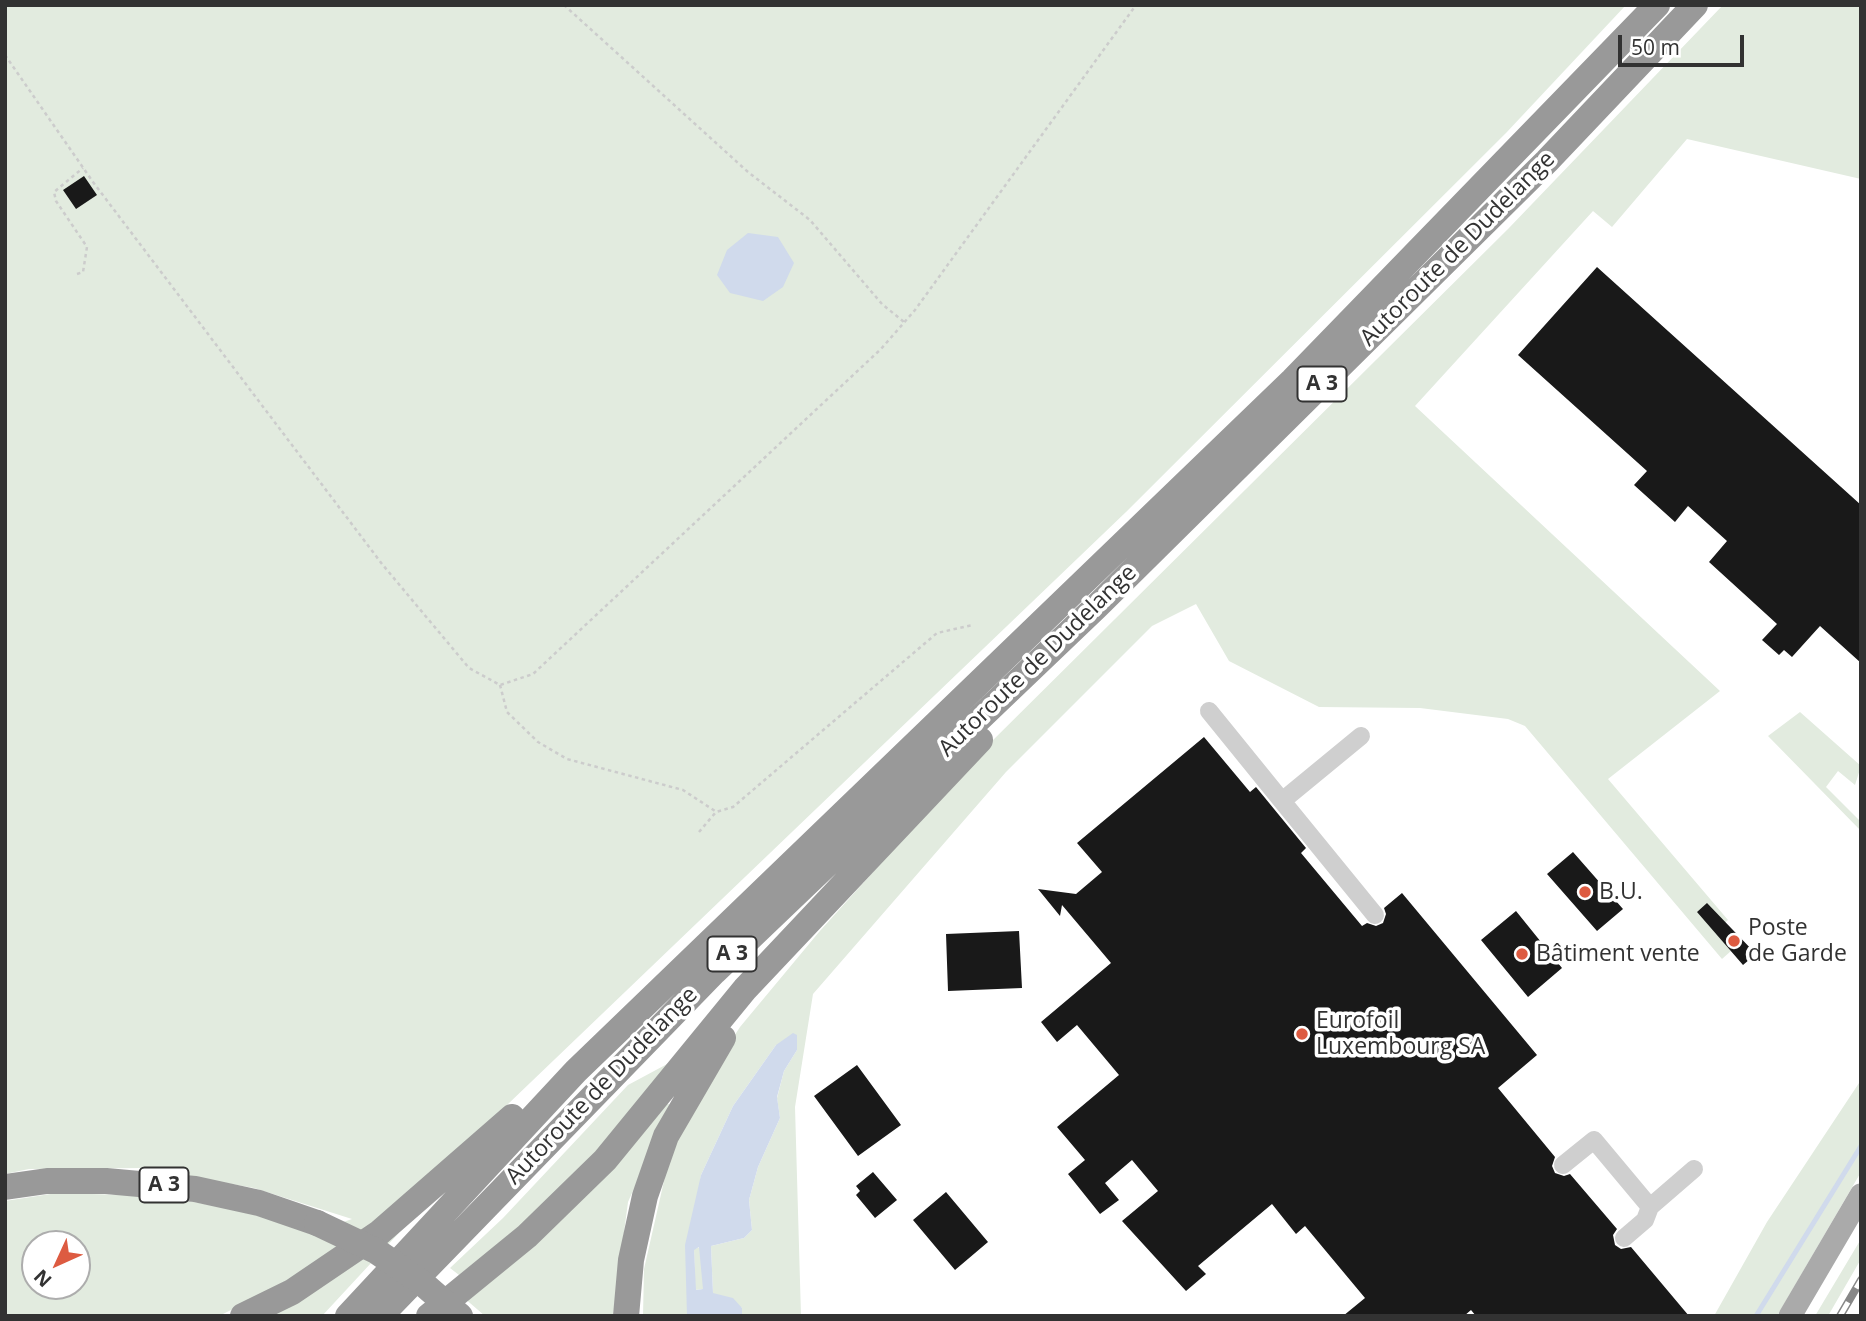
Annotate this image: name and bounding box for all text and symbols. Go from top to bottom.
scale bar [1621,21,1747,65]
text: 50 m [1631,33,1680,61]
street label: Autoroute de Dudelange [1355,146,1561,352]
road number: A 3 [1298,366,1346,402]
street label: Autoroute de Dudelange [933,559,1143,763]
place label: B.U. [1599,878,1643,906]
marker: B.U. [1577,884,1593,900]
place label: Poste de Garde [1748,914,1847,968]
marker: Poste de Garde [1726,933,1742,949]
road number: A 3 [708,936,756,972]
place label: Bâtiment vente [1536,940,1700,968]
marker: Bâtiment vente [1514,946,1530,962]
street label: Autoroute de Dudelange [500,981,704,1191]
place label: Eurofoil Luxembourg SA [1316,1007,1485,1061]
marker: Eurofoil Luxembourg SA [1294,1026,1310,1042]
road number: A 3 [140,1168,188,1202]
north arrow [21,1230,91,1300]
text: N [28,1264,57,1293]

